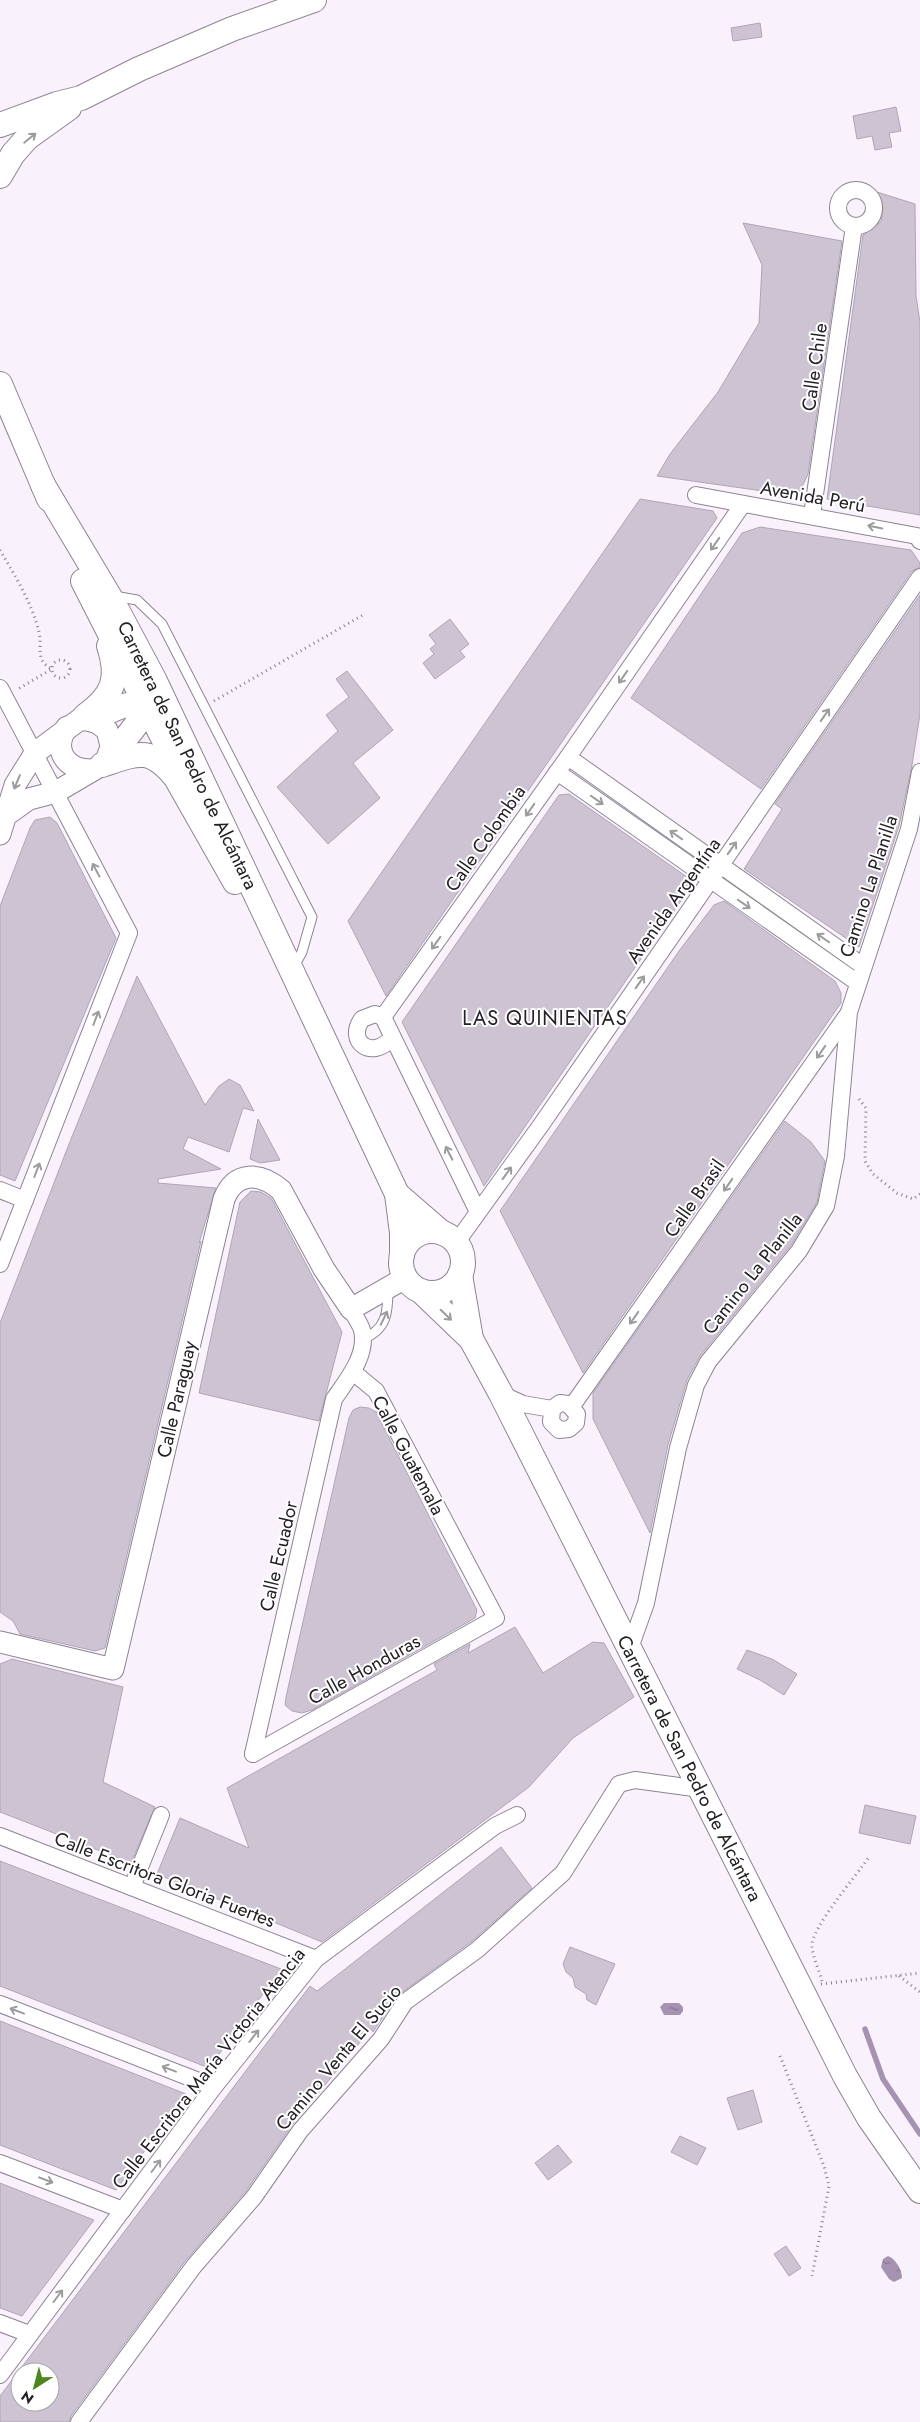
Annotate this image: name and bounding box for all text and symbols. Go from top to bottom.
one-way arrow [23,132,36,143]
street label: Calle Chile [795,321,834,413]
street label: Avenida Perú [758,474,868,519]
one-way arrow [868,522,884,532]
one-way arrow [710,536,720,550]
street label: Carretera de San Pedro de Alcántara [111,616,264,894]
one-way arrow [618,670,628,684]
one-way arrow [820,708,830,722]
one-way arrow [12,774,22,789]
street label: Calle Colombia [439,780,532,897]
one-way arrow [590,795,604,805]
one-way arrow [525,803,535,817]
street label: Camino La Planilla [833,812,904,961]
one-way arrow [669,830,683,840]
street label: Avenida Argentína [620,832,727,969]
one-way arrow [727,842,737,856]
one-way arrow [90,864,100,878]
one-way arrow [737,898,750,909]
one-way arrow [817,933,831,943]
one-way arrow [430,936,441,949]
one-way arrow [635,975,645,989]
district label: LAS QUINIENTAS [462,1004,628,1033]
one-way arrow [92,1011,101,1026]
one-way arrow [816,1045,826,1059]
one-way arrow [444,1146,453,1161]
street label: Calle Brasil [658,1154,731,1243]
one-way arrow [33,1162,42,1178]
one-way arrow [502,1166,512,1180]
one-way arrow [723,1178,733,1192]
street label: Camino La Planilla [696,1207,809,1340]
one-way arrow [439,1309,452,1321]
one-way arrow [379,1311,389,1326]
one-way arrow [629,1311,639,1325]
street label: Calle Paraguay [150,1337,203,1460]
street label: Calle Guatemala [366,1391,451,1520]
street label: Calle Ecuador [253,1498,304,1614]
street label: Calle Honduras [303,1627,425,1711]
street label: Carretera de San Pedro de Alcántara [610,1630,769,1906]
street label: Calle Escritora Gloria Fuertes [51,1825,279,1934]
street label: Calle Escritora María Victoria Atencia [105,1942,311,2195]
street label: Camino Venta El Sucio [269,1978,408,2136]
one-way arrow [10,2005,25,2015]
one-way arrow [249,2030,260,2043]
one-way arrow [162,2064,177,2073]
one-way arrow [151,2159,161,2173]
one-way arrow [37,2176,53,2185]
one-way arrow [53,2290,64,2303]
north arrow [10,2362,60,2412]
text: N [17,2386,38,2409]

